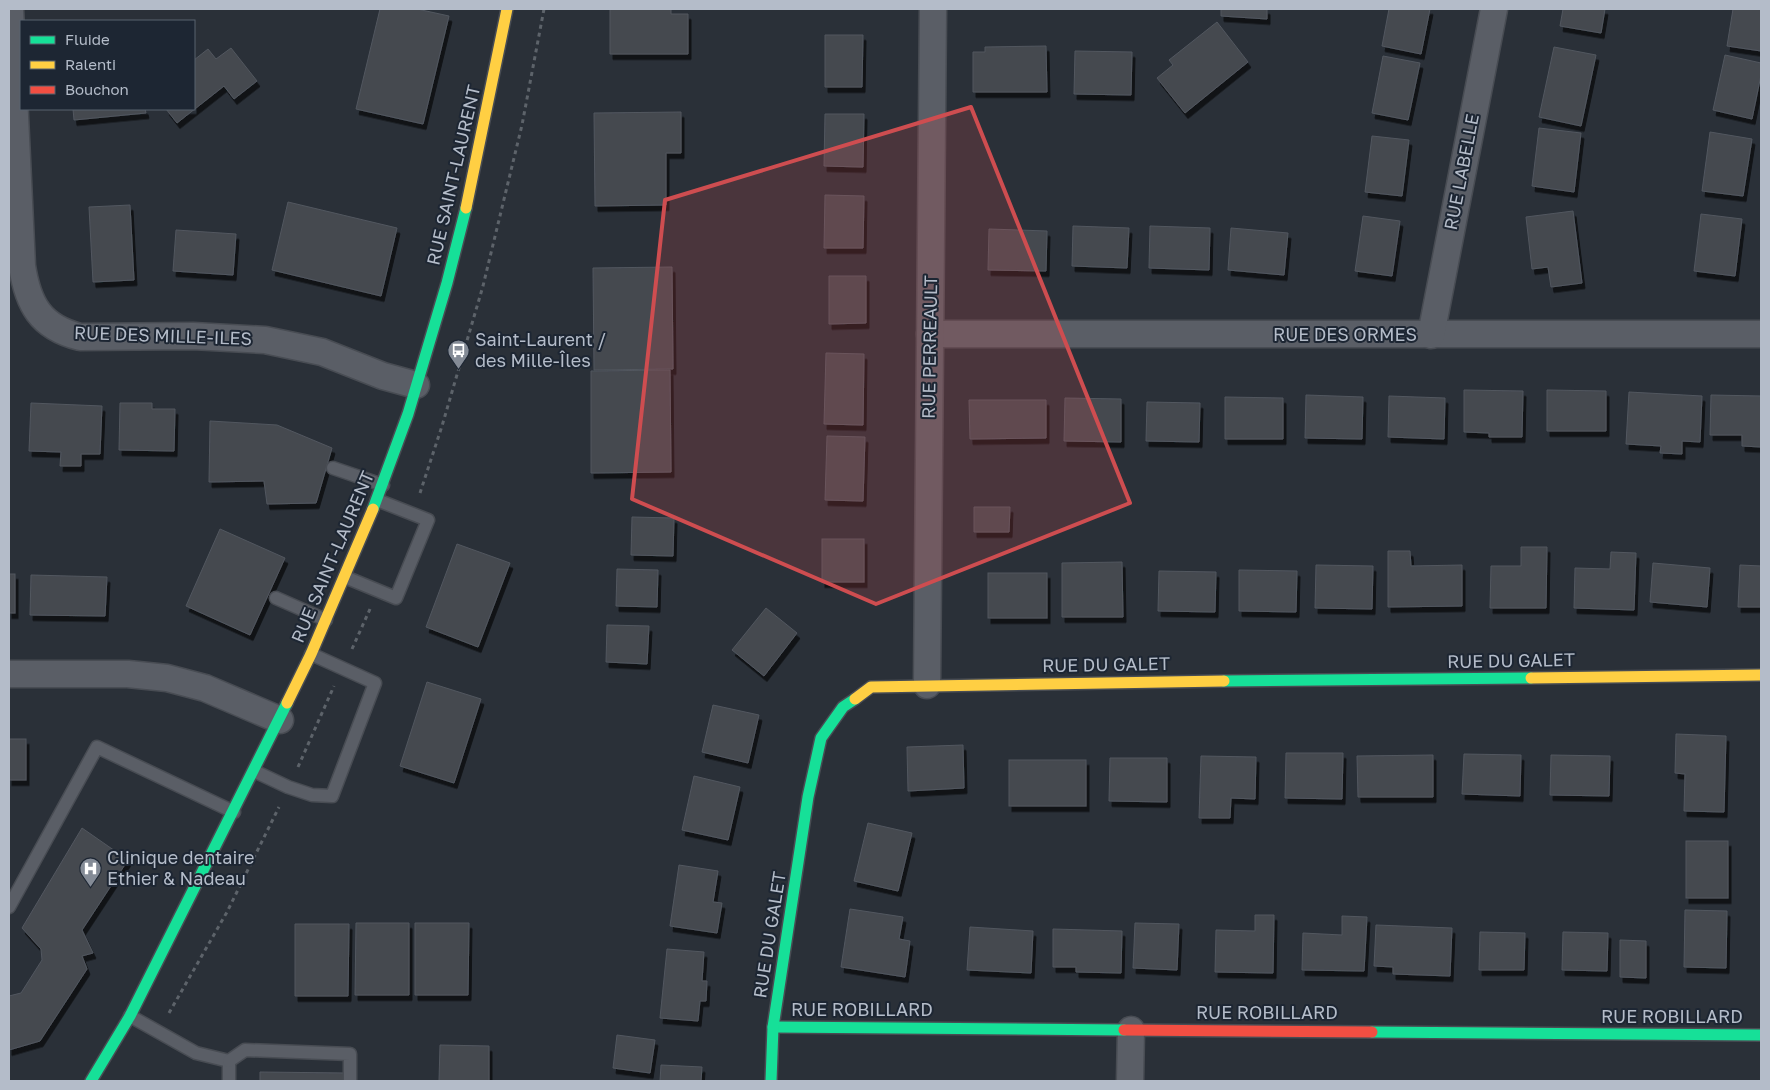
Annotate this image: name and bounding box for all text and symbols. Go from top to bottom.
legend [20,20,195,110]
text: Fluide [65,30,110,48]
text: Ralenti [65,55,116,73]
text: Bouchon [65,80,129,98]
street label: RUE SAINT-LAURENT [422,82,484,267]
street label: RUE LABELLE [1439,112,1483,232]
street label: RUE PERREAULT [917,275,941,419]
street label: RUE DES MILLE-ILES [74,321,252,349]
street label: RUE DES ORMES [1273,323,1417,345]
place label: Saint-Laurent / des Mille-Îles [475,328,606,371]
bus stop icon: Saint-Laurent / des Mille-Îles [447,338,471,369]
street label: RUE SAINT-LAURENT [286,467,378,646]
street label: RUE DU GALET [1447,648,1575,672]
street label: RUE DU GALET [1042,652,1170,676]
place label: Clinique dentaire Ethier & Nadeau [107,846,255,889]
hospital icon: Clinique dentaire Ethier & Nadeau [79,856,103,887]
street label: RUE DU GALET [748,870,790,1000]
street label: RUE ROBILLARD [791,998,933,1020]
street label: RUE ROBILLARD [1196,1001,1338,1023]
street label: RUE ROBILLARD [1601,1005,1743,1027]

